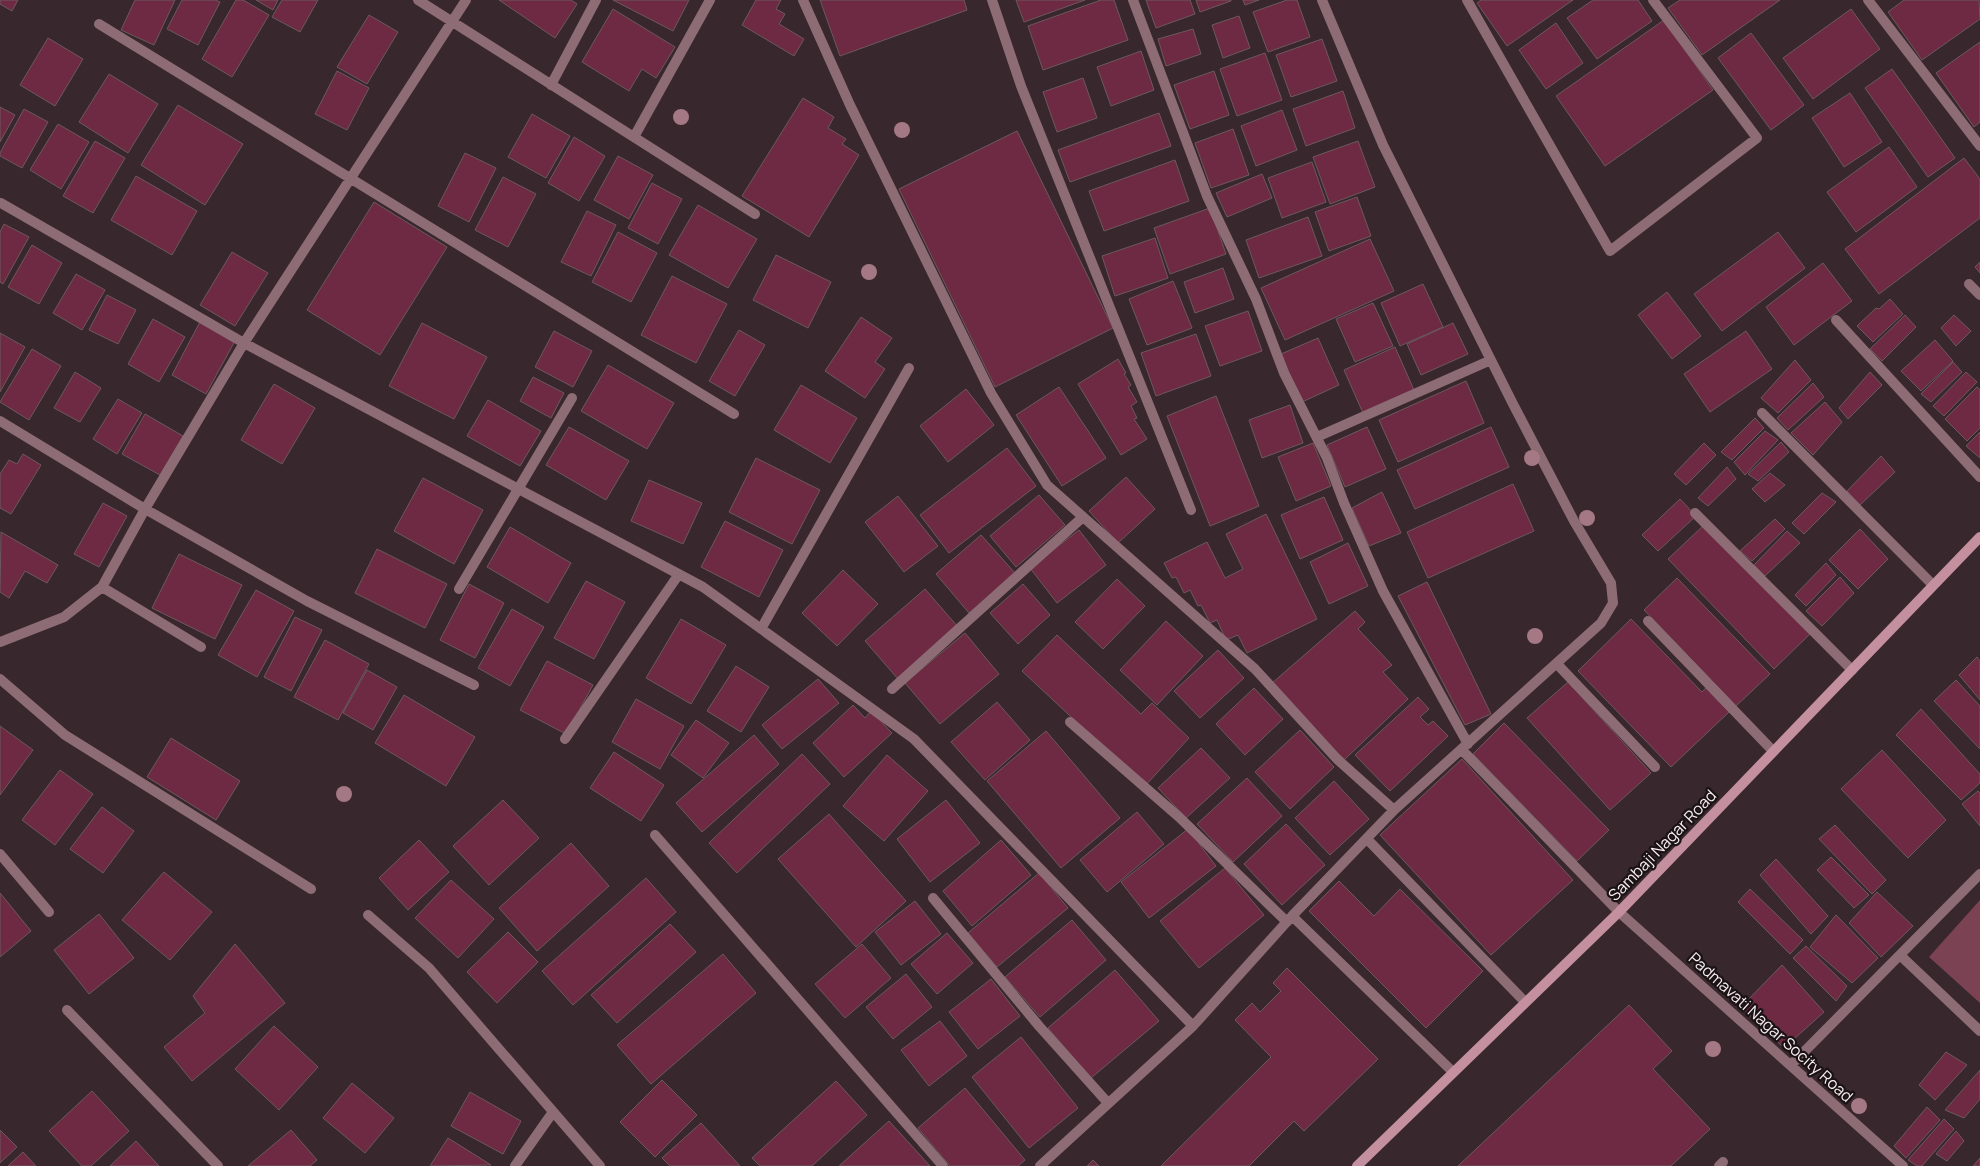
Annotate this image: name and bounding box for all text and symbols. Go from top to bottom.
street label: Sambaji Nagar Road [1603,785,1721,905]
street label: Padmavati Nagar Socity Road [1684,947,1858,1107]

